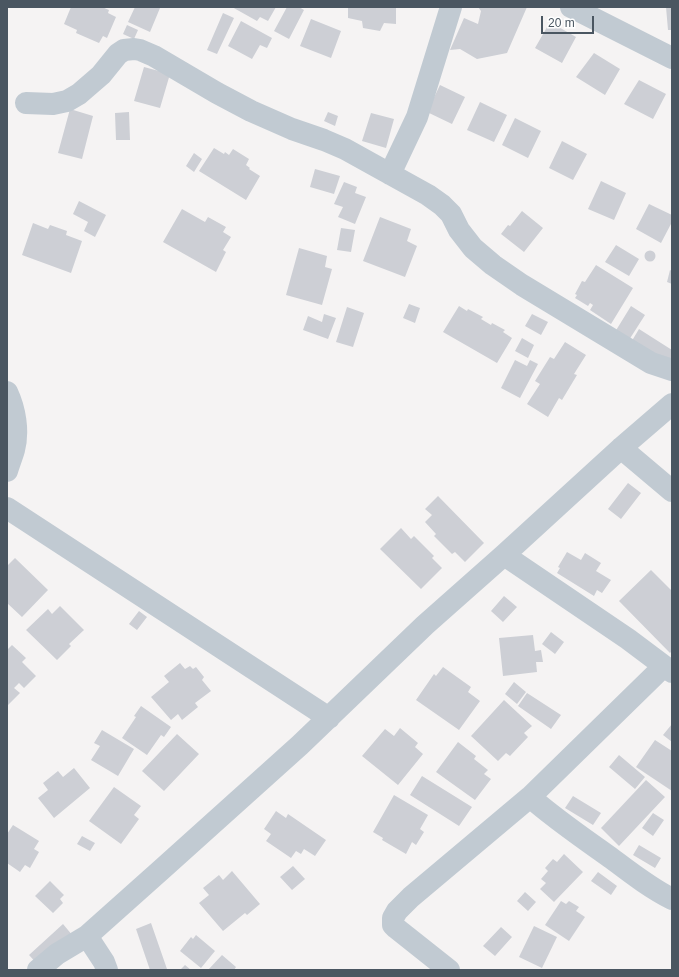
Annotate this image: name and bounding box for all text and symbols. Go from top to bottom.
scale bar [543,8,596,34]
text: 20 m [548,16,575,30]

